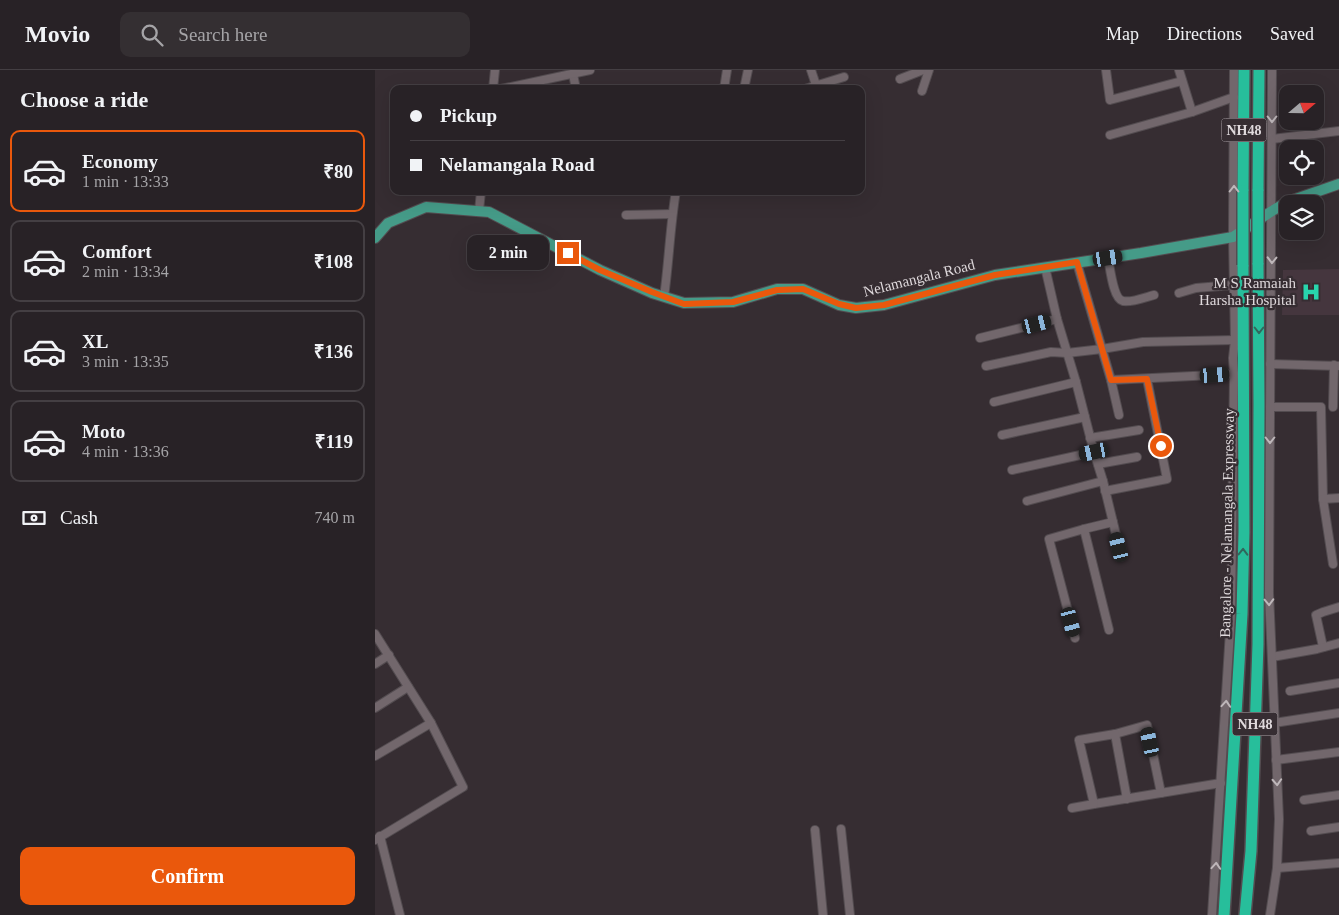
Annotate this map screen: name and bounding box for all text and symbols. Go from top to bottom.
search box [120,12,470,57]
text: Movio [25,21,90,47]
icon: search [138,21,166,49]
text: Search here [178,24,267,45]
text: Map [1106,24,1139,44]
text: Directions [1167,24,1242,44]
text: Saved [1270,24,1314,44]
north arrow [1279,85,1324,130]
map controls [1279,85,1324,240]
text: Choose a ride [20,87,148,112]
text: Pickup [440,105,497,126]
one-way arrow [1267,115,1277,123]
road number: NH48 [1221,118,1267,142]
button: locate [1279,140,1324,185]
icon: car [22,149,67,194]
text: Economy [82,151,158,172]
text: Nelamangala Road [440,154,595,175]
text: ₹80 [323,161,353,182]
text: 1 min · 13:33 [82,173,169,190]
one-way arrow [1228,184,1239,192]
button: layers [1279,195,1324,240]
callout: 2 min [468,236,551,270]
icon: car [22,239,67,284]
text: Comfort [82,241,152,262]
route end [557,242,579,264]
text: 2 min [489,244,527,261]
car [1092,248,1123,268]
text: ₹108 [314,251,353,272]
street label: Nelamangala Road [861,256,977,300]
one-way arrow [1267,256,1277,264]
text: 2 min · 13:34 [82,263,169,280]
place label: M S Ramaiah Harsha Hospital [1199,275,1296,308]
hospital icon: M S Ramaiah Harsha Hospital [1300,281,1322,303]
car [1020,313,1053,335]
one-way arrow [1254,326,1264,334]
icon: car [22,329,67,374]
text: XL [82,331,108,352]
text: ₹136 [314,341,353,362]
text: 3 min · 13:35 [82,353,169,370]
car [1199,366,1230,384]
street label: Bangalore - Nelamangala Expressway [1217,408,1237,638]
icon: car [22,419,67,464]
text: Moto [82,421,125,442]
text: ₹119 [315,431,353,452]
route start [1150,435,1172,457]
one-way arrow [1265,436,1275,444]
car [1077,442,1110,462]
text: 4 min · 13:36 [82,443,169,460]
icon: cash [20,504,48,532]
text: Cash [60,507,98,528]
text: 740 m [315,509,355,526]
car [1108,531,1129,563]
one-way arrow [1238,548,1248,556]
one-way arrow [1264,598,1274,606]
car [1059,606,1082,638]
one-way arrow [1220,700,1231,708]
road number: NH48 [1233,712,1277,736]
car [1139,726,1160,758]
one-way arrow [1271,778,1282,786]
button: Confirm [20,847,355,905]
one-way arrow [1210,862,1221,870]

